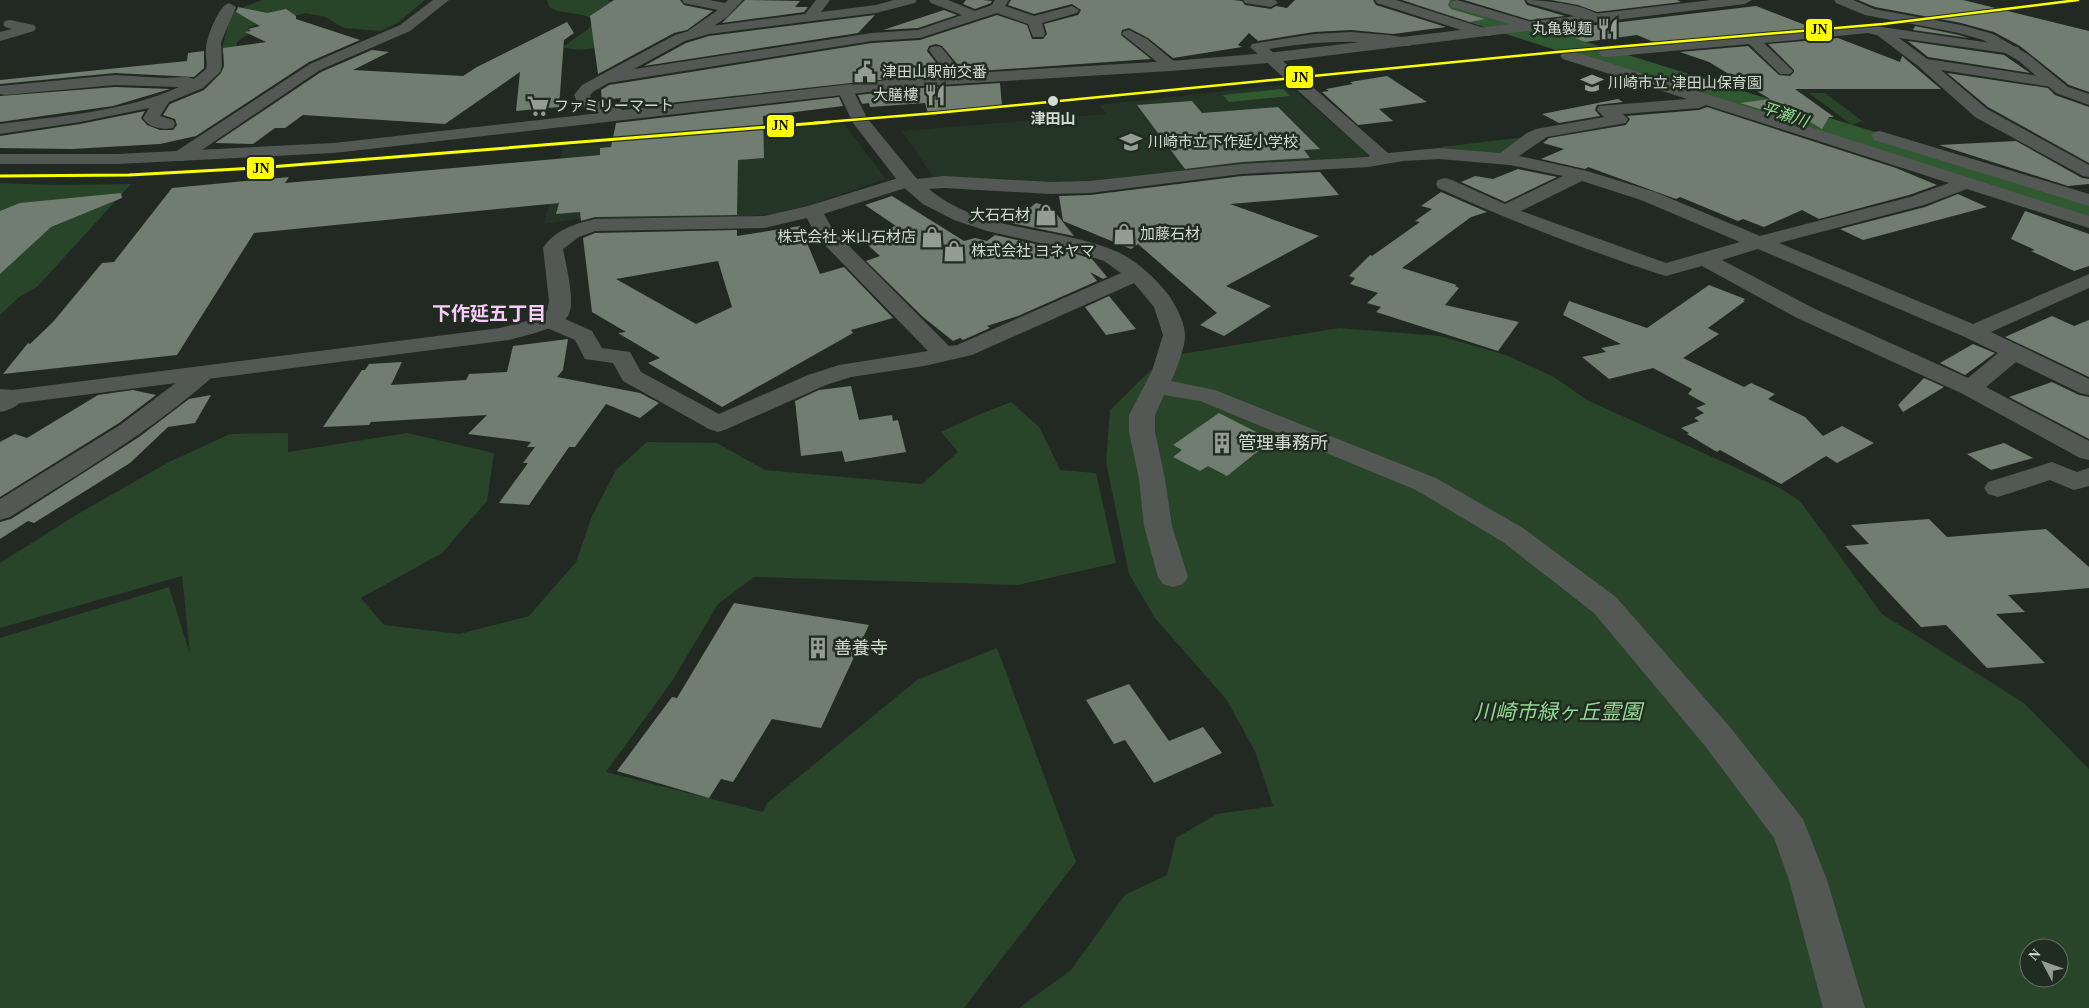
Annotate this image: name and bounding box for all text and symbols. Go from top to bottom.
restaurant icon: 丸亀製麺 [1595,16,1621,42]
line badge: JN [1805,18,1833,42]
place label: 丸亀製麺 [1532,21,1592,37]
text: JN [1810,22,1828,37]
public building icon: 津田山駅前交番 [852,59,878,85]
place label: 津田山駅前交番 [882,64,987,80]
line badge: JN [1285,65,1314,89]
text: JN [1291,70,1309,85]
school or university icon: 川崎市立 津田山保育園 [1579,70,1605,96]
place label: 川崎市立 津田山保育園 [1608,75,1762,91]
restaurant icon: 大膳樓 [922,82,948,108]
place label: 大膳樓 [873,87,918,103]
supermarket icon: ファミリーマート [525,93,551,119]
marker: 津田山 [1046,94,1060,108]
place label: ファミリーマート [554,98,674,114]
water label: 平瀬川 [1759,99,1812,131]
place label: 津田山 [1030,111,1076,127]
line badge: JN [766,114,795,138]
text: JN [771,118,789,133]
school or university icon: 川崎市立下作延小学校 [1118,129,1144,155]
place label: 川崎市立下作延小学校 [1148,134,1298,150]
line badge: JN [246,156,275,180]
text: JN [252,161,270,176]
shop icon: 大石石材 [1033,202,1059,228]
place label: 大石石材 [970,206,1030,223]
shop icon: 加藤石材 [1111,221,1137,247]
shop icon: 株式会社 米山石材店 [919,224,945,250]
place label: 加藤石材 [1140,225,1200,242]
place label: 株式会社 米山石材店 [777,228,916,245]
shop icon: 株式会社 ヨネヤマ [941,238,967,264]
place label: 株式会社 ヨネヤマ [971,243,1095,259]
district label: 下作延五丁目 [432,303,546,324]
building icon: 管理事務所 [1209,430,1235,456]
place label: 管理事務所 [1238,433,1328,453]
building icon: 善養寺 [805,635,831,661]
place label: 善養寺 [834,638,888,658]
park label: 川崎市緑ヶ丘霊園 [1474,700,1645,724]
north arrow [2019,938,2069,988]
text: N [2026,946,2044,964]

